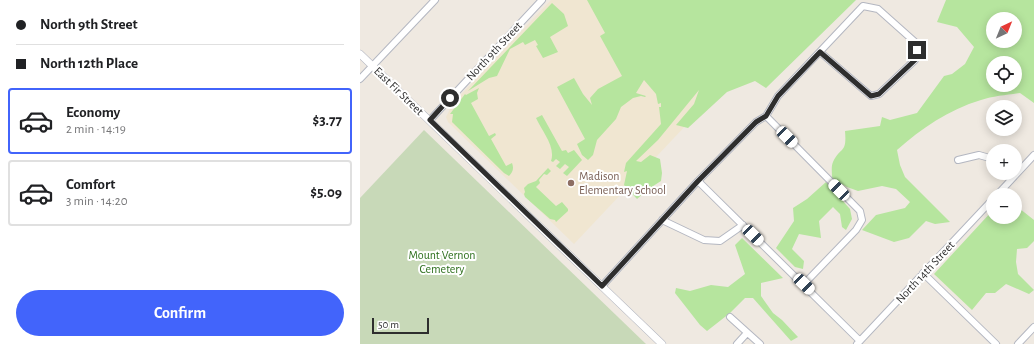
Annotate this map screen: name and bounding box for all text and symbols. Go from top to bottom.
north arrow [986,12,1022,48]
map controls [986,12,1022,224]
text: North 9th Street [40,17,138,32]
street label: North 9th Street [464,19,524,83]
route end [908,41,926,59]
text: North 12th Place [40,56,138,71]
button: locate [986,56,1022,92]
street label: East Fir Street [372,65,426,118]
route start [441,89,459,107]
button: layers [986,100,1022,136]
icon: car [18,103,54,139]
text: Economy [66,105,120,120]
text: $3.77 [312,113,342,128]
text: 2 min · 14:19 [66,123,126,136]
car [774,124,800,150]
button: + [986,144,1022,180]
place label: Madison Elementary School [579,170,666,197]
icon: car [18,175,54,211]
text: Comfort [66,177,115,192]
car [826,177,852,203]
marker: Madison Elementary School [566,178,576,188]
text: $5.09 [310,185,342,200]
button: − [986,188,1022,224]
text: 3 min · 14:20 [66,195,128,208]
car [740,222,766,248]
street label: North 14th Street [893,239,957,305]
park label: Mount Vernon Cemetery [409,249,475,276]
car [791,271,817,297]
button: Confirm [16,290,344,336]
scale bar [372,316,429,335]
text: 50 m [378,319,399,330]

